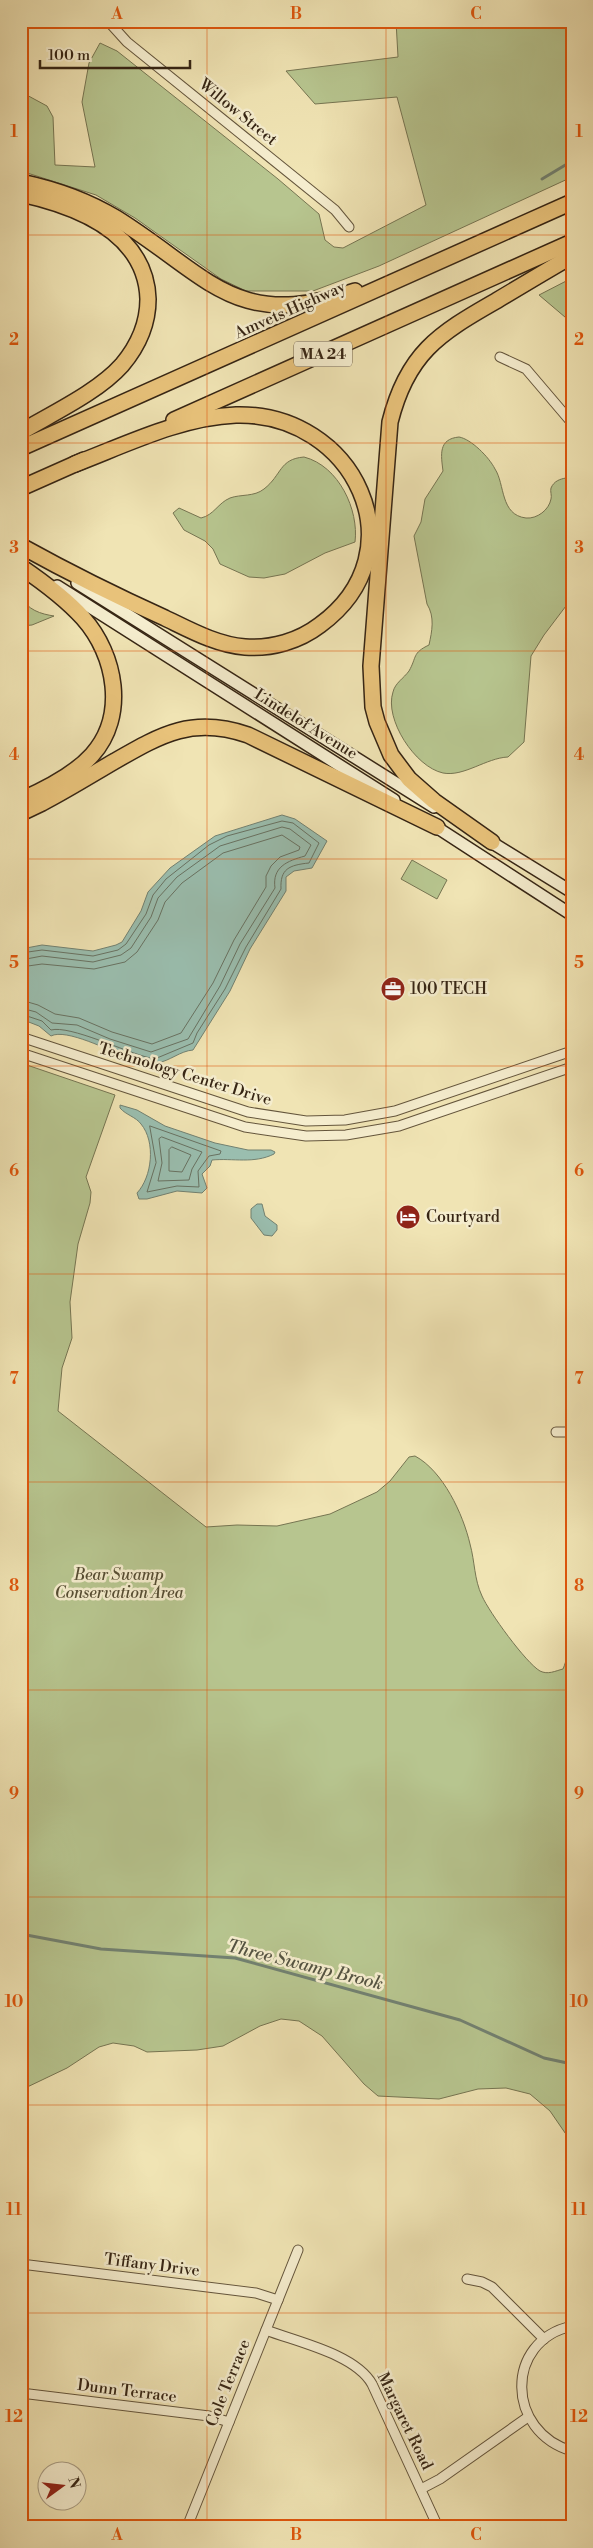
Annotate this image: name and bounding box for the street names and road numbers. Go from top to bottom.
street label: Willow Street [194,74,282,150]
street label: Amvets Highway [231,277,349,344]
road number: MA 24 [294,342,352,366]
street label: Lindelof Avenue [251,684,361,764]
street label: Technology Center Drive [96,1038,274,1110]
street label: Tiffany Drive [103,2249,201,2281]
street label: Cole Terrace [201,2336,255,2430]
street label: Margaret Road [373,2369,437,2473]
street label: Dunn Terrace [76,2375,178,2407]

